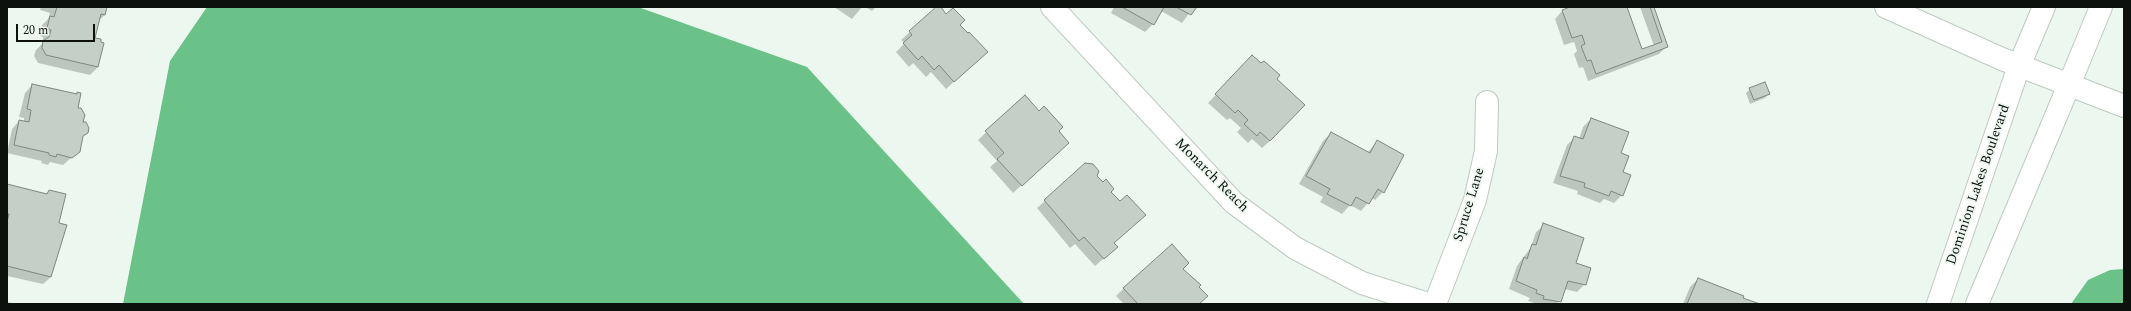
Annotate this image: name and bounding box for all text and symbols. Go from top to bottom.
scale bar [18,16,97,42]
text: 20 m [23,21,48,40]
street label: Dominion Lakes Boulevard [1944,103,2014,267]
street label: Monarch Reach [1171,136,1251,216]
street label: Spruce Lane [1451,166,1489,244]

